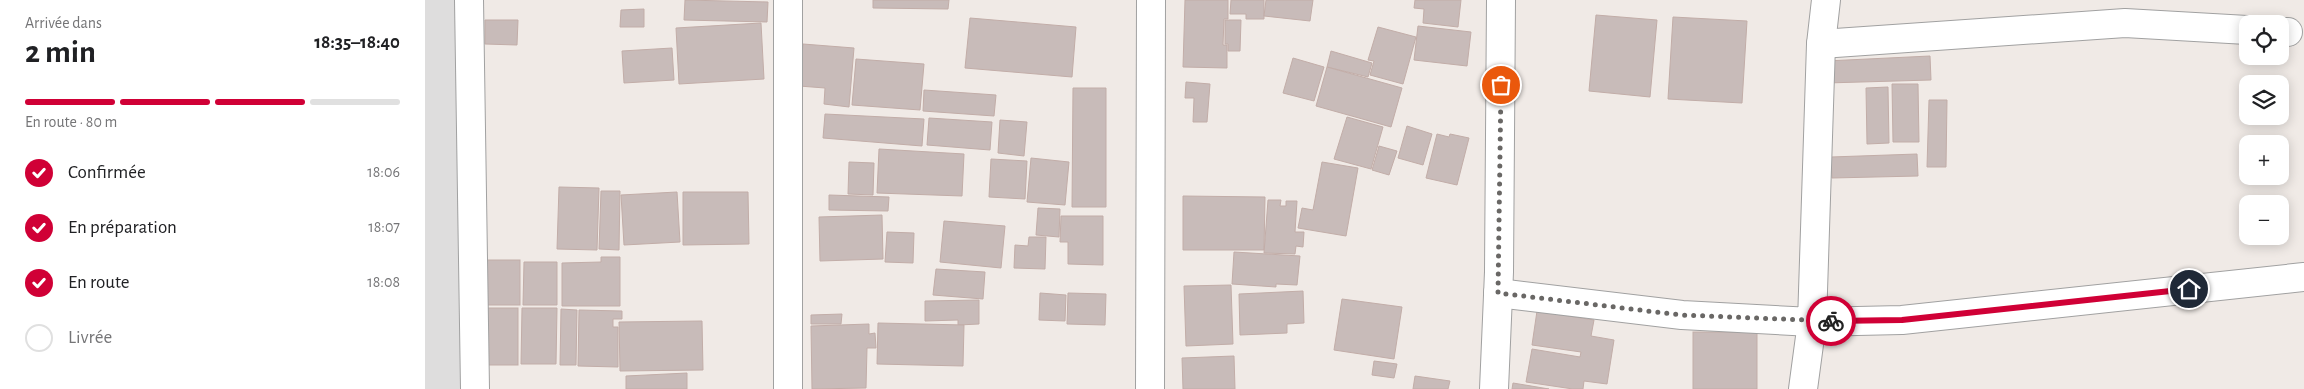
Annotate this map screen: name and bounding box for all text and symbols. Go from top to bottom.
text: Arrivée dans [25,15,102,31]
map controls [2239,15,2289,245]
button: locate [2239,15,2289,65]
text: 18:35–18:40 [314,33,400,52]
text: 2 min [25,36,96,68]
pin [1480,64,1522,106]
icon: bag [1487,71,1515,99]
button: layers [2239,75,2289,125]
text: En route · 80 m [25,114,117,130]
button: + [2239,135,2289,185]
icon: check [25,159,53,187]
text: Confirmée [68,163,146,182]
text: 18:06 [367,164,400,180]
button: − [2239,195,2289,245]
icon: check [25,214,53,242]
text: En préparation [68,218,177,237]
text: 18:07 [368,219,400,235]
pin [2168,268,2210,310]
icon: check [25,269,53,297]
text: En route [68,273,130,292]
text: 18:08 [367,274,400,290]
icon: home [2175,275,2203,303]
courier [1806,296,1856,346]
icon: bike [1817,307,1845,335]
text: Livrée [68,328,112,347]

